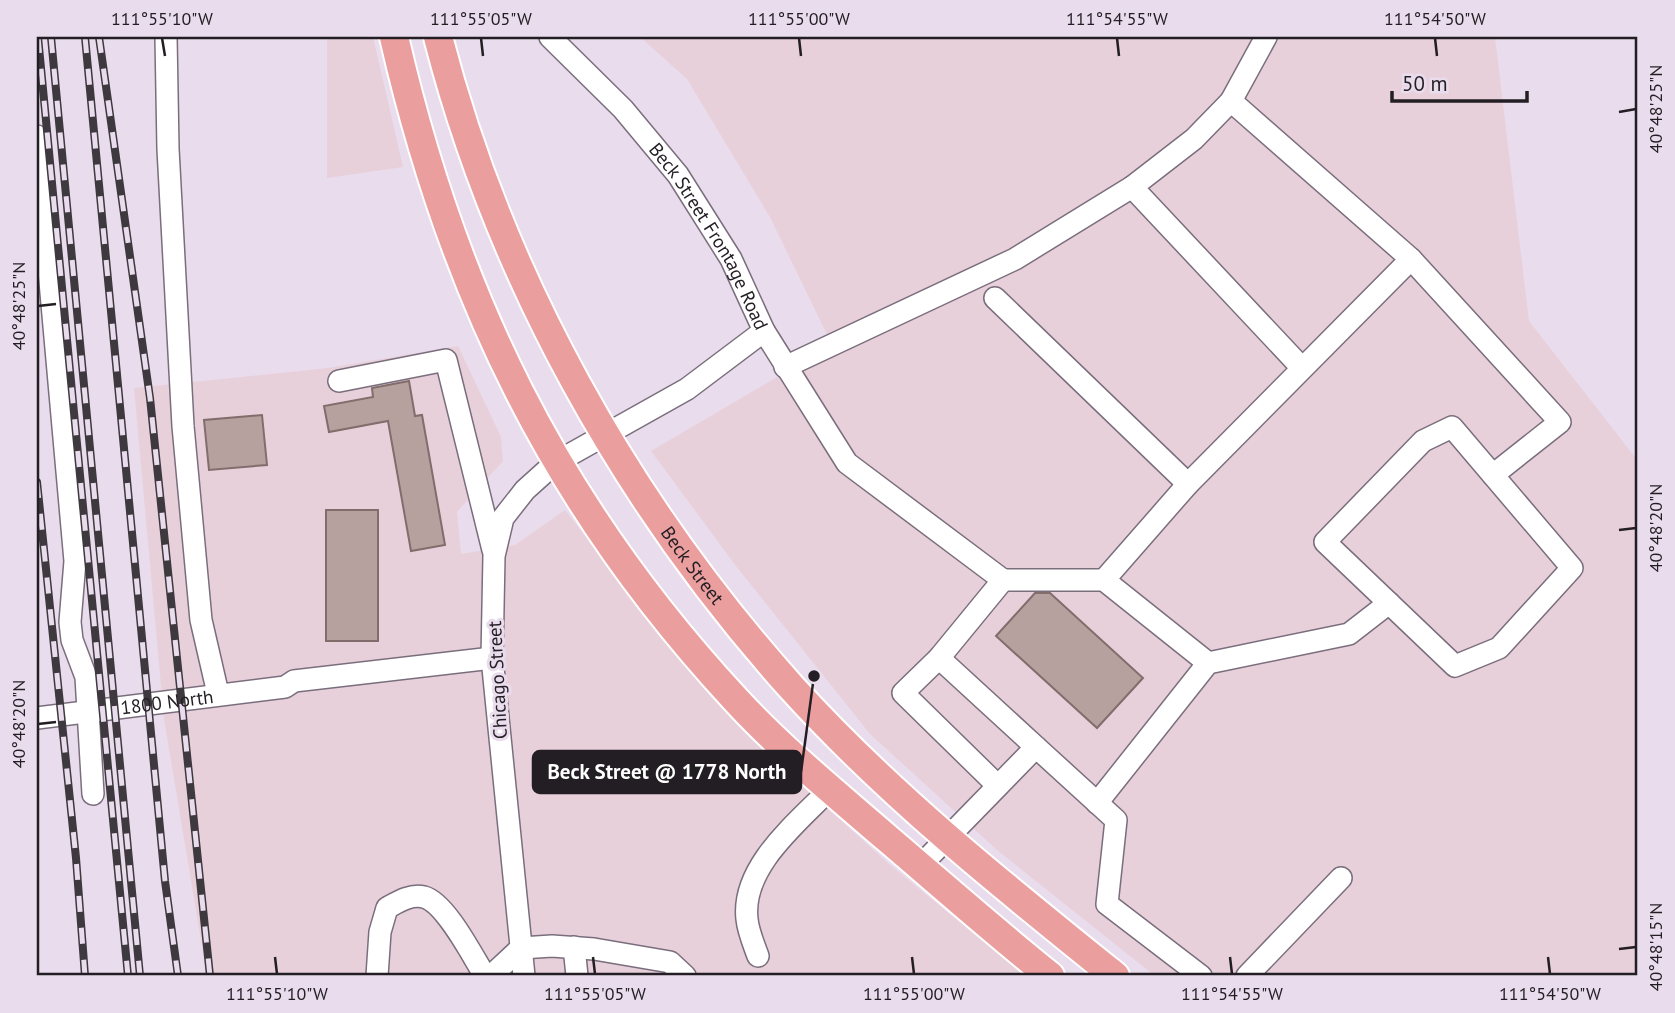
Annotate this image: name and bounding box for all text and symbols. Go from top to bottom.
text: 111°55'10"W [111,7,213,30]
text: 111°55'05"W [430,7,532,30]
text: 111°55'00"W [748,7,850,30]
text: 111°54'55"W [1066,7,1168,30]
text: 111°54'50"W [1384,7,1486,30]
scale bar [1392,60,1526,104]
text: 40°48'25"N [1644,65,1667,153]
text: 50 m [1402,70,1448,97]
street label: Beck Street Frontage Road [644,138,774,333]
text: 40°48'25"N [7,262,30,350]
text: 40°48'20"N [1644,484,1667,572]
street label: Beck Street [656,521,730,610]
street label: Chicago Street [482,620,512,740]
text: 40°48'20"N [7,680,30,768]
street label: 1800 North [119,684,215,719]
callout: Beck Street @ 1778 North [533,751,801,793]
text: Beck Street @ 1778 North [547,758,787,785]
text: 40°48'15"N [1644,903,1667,991]
text: 111°55'10"W [226,982,328,1005]
text: 111°55'05"W [544,982,646,1005]
text: 111°55'00"W [863,982,965,1005]
text: 111°54'55"W [1181,982,1283,1005]
text: 111°54'50"W [1499,982,1601,1005]

